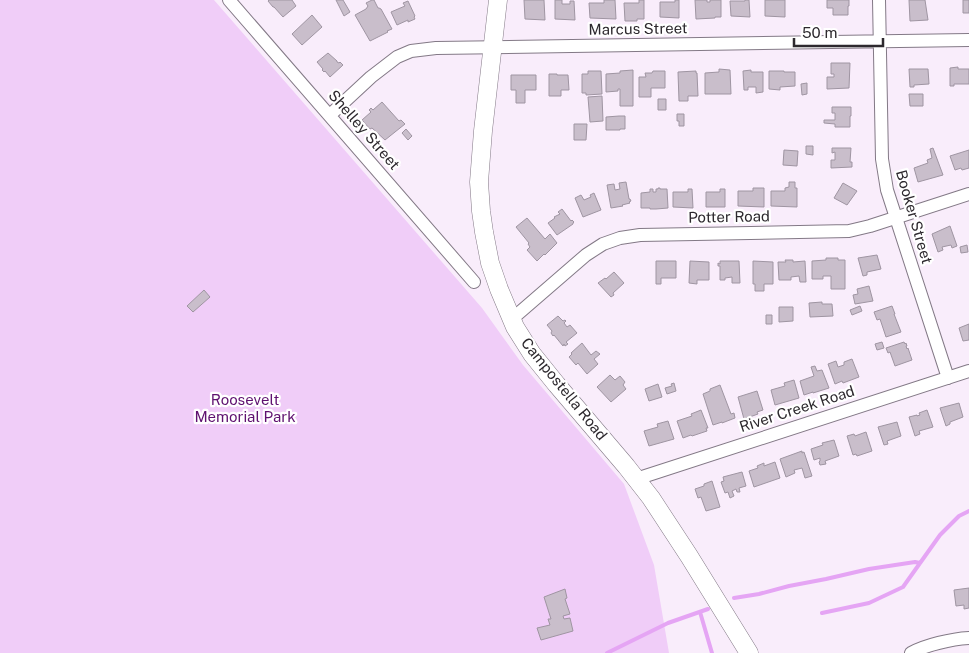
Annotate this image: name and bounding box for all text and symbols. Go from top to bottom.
scale bar [794,15,883,47]
street label: Marcus Street [588,19,688,38]
text: 50 m [802,24,837,41]
street label: Shelley Street [325,87,404,173]
street label: Booker Street [893,168,936,266]
street label: Potter Road [688,207,770,226]
street label: Campostella Road [518,334,611,443]
street label: River Creek Road [737,382,856,435]
park label: Roosevelt Memorial Park [194,391,296,425]

